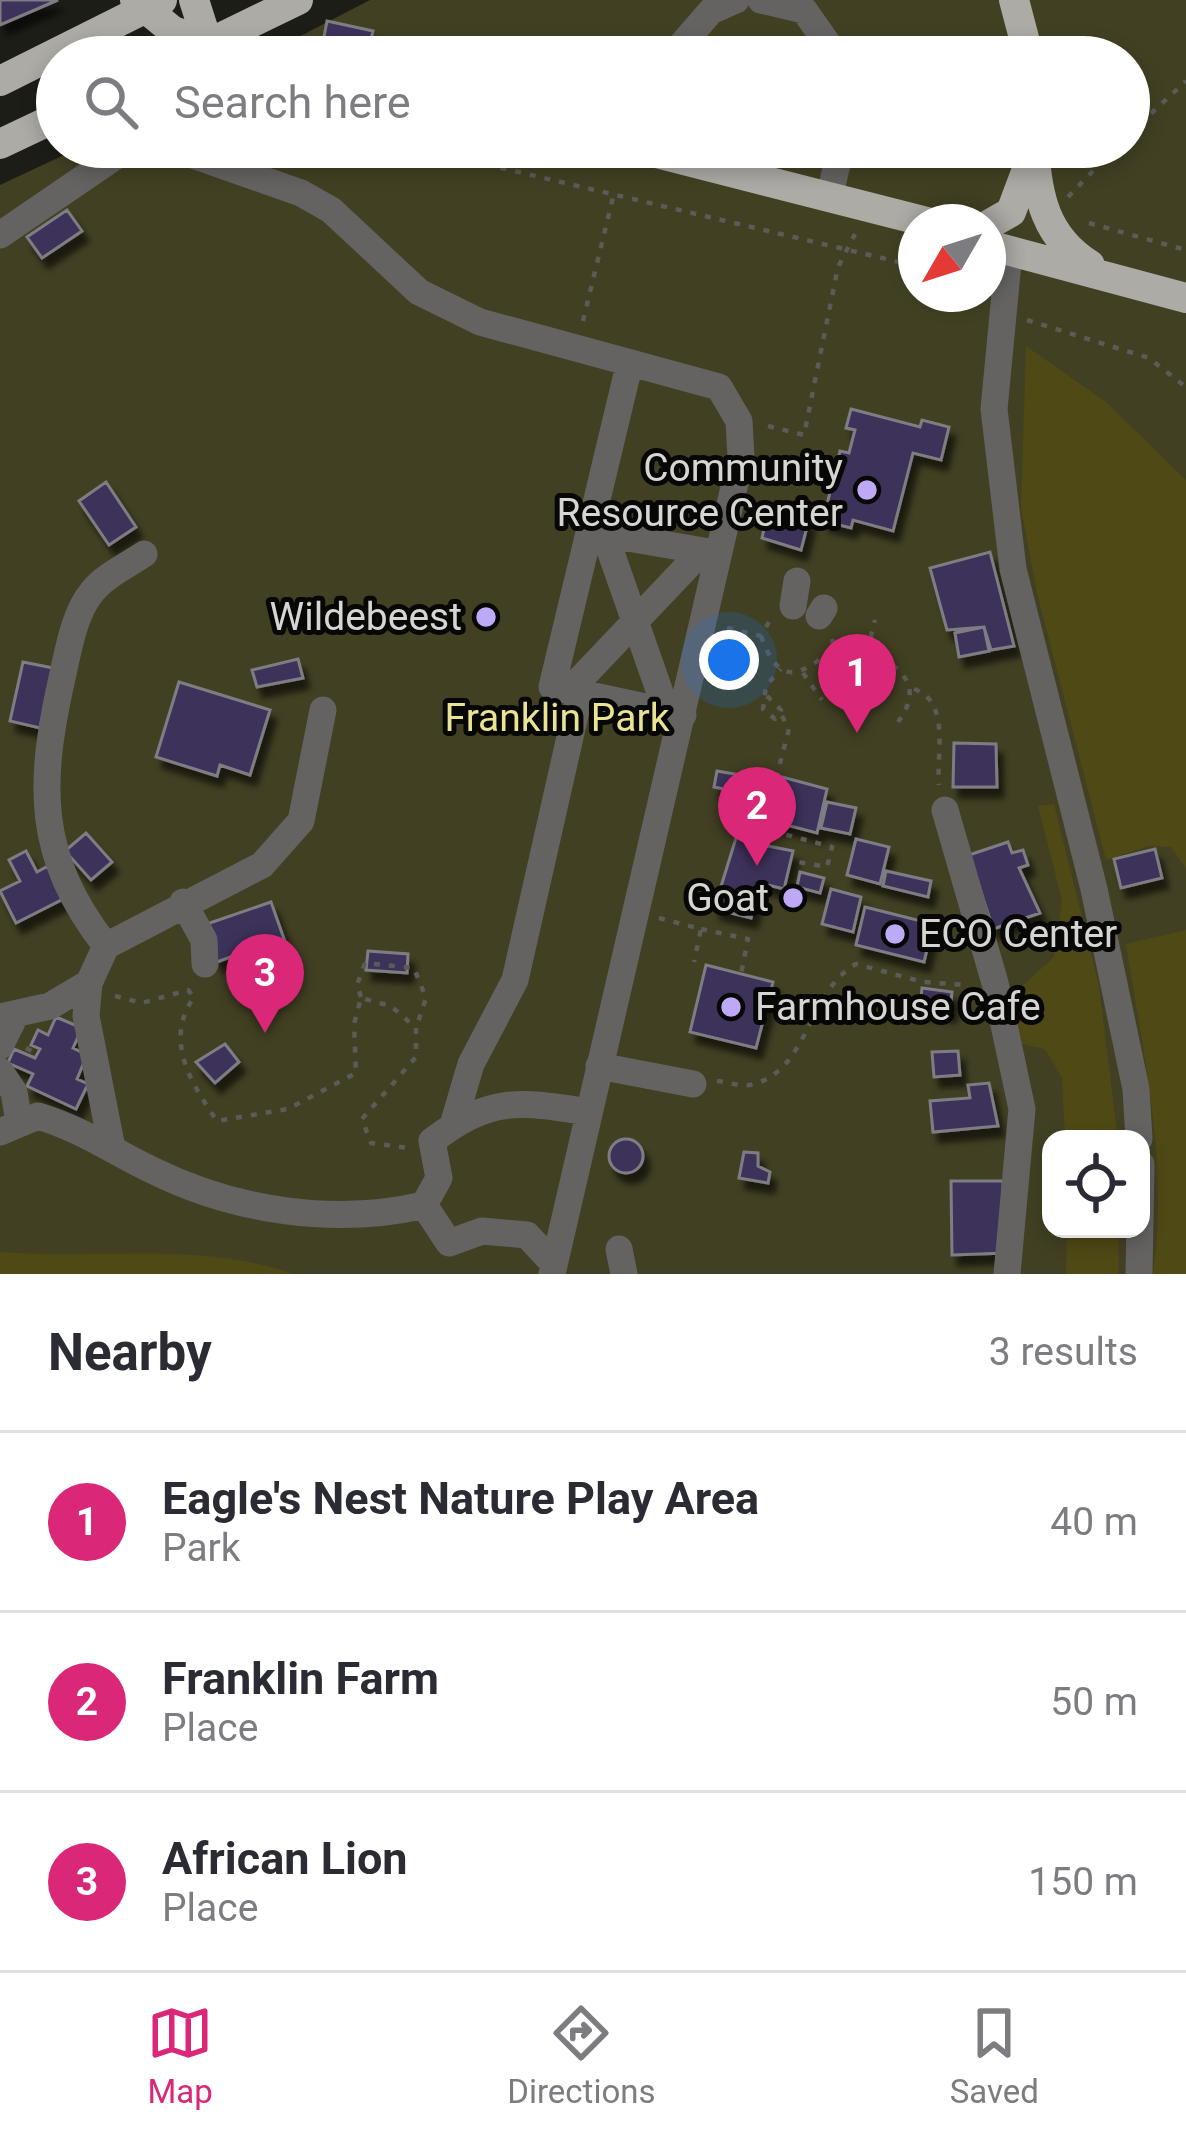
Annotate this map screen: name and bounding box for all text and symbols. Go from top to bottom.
search box [36,36,1150,168]
icon: search [78,69,144,135]
text: Search here [174,76,411,129]
north arrow [898,204,1006,312]
place label: Community Resource Center [557,445,843,536]
marker: Community Resource Center [854,477,880,503]
place label: Wildebeest [270,594,462,640]
marker: Wildebeest [473,604,499,630]
your location [699,630,759,690]
pin: 1 [818,634,896,733]
park label: Franklin Park [445,695,670,741]
pin: 2 [718,767,796,866]
place label: Goat [686,875,769,921]
marker: Goat [780,885,806,911]
place label: ECO Center [919,911,1117,957]
marker: ECO Center [882,921,908,947]
pin: 3 [226,934,304,1033]
place label: Farmhouse Cafe [755,984,1041,1030]
marker: Farmhouse Cafe [718,994,744,1020]
map controls [1042,1130,1150,1238]
button: locate [1042,1130,1150,1238]
text: Nearby [48,1323,212,1382]
text: 3 results [989,1329,1138,1375]
text: Eagle's Nest Nature Play Area [162,1472,759,1525]
text: 1 [76,1499,98,1545]
text: 40 m [1050,1499,1138,1545]
text: Park [162,1525,241,1571]
text: Franklin Farm [162,1652,439,1705]
text: 2 [76,1679,98,1725]
text: 50 m [1050,1679,1138,1725]
text: Place [162,1705,258,1751]
text: African Lion [162,1832,408,1885]
text: 3 [76,1859,98,1905]
text: 150 m [1028,1859,1138,1905]
text: Place [162,1885,258,1931]
tab: Map [147,2000,213,2111]
tab: Directions [507,2000,656,2111]
tab: Saved [950,2000,1039,2111]

